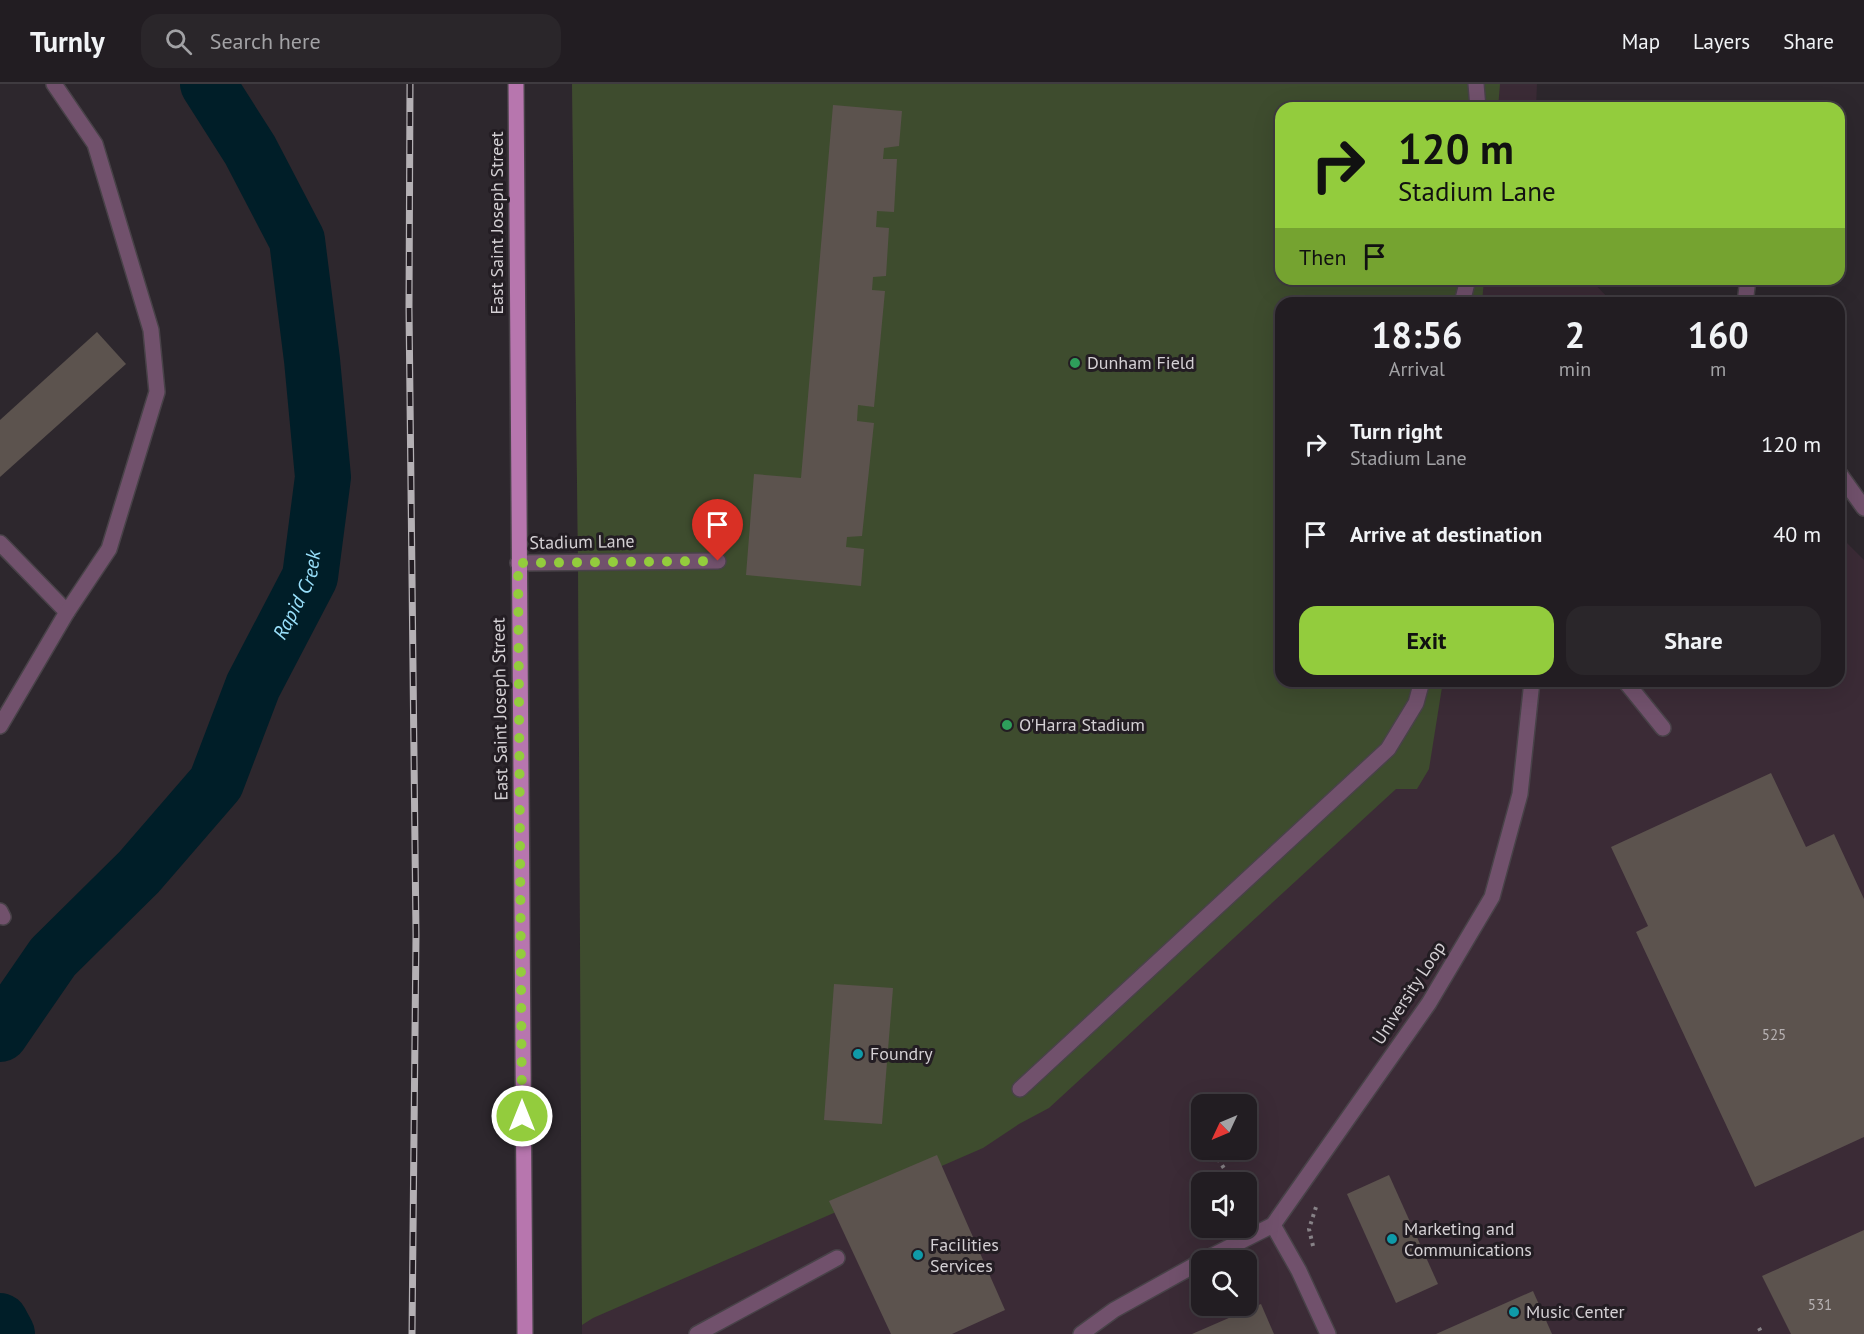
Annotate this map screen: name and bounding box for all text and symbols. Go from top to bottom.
search box [141,14,561,68]
text: Turnly [30,23,105,60]
icon: search [162,25,195,58]
text: Search here [210,27,321,55]
text: Map [1622,28,1660,55]
text: Layers [1693,28,1750,55]
text: Share [1783,28,1834,55]
text: 120 m [1398,121,1514,176]
icon: right [1299,126,1377,204]
street label: East Saint Joseph Street [485,131,508,315]
text: Stadium Lane [1398,174,1556,208]
icon: arrive [1358,240,1391,273]
text: Then [1299,243,1346,271]
text: 18:56 [1371,311,1463,358]
text: 2 [1565,311,1585,358]
text: 160 [1688,311,1749,358]
place label: Dunham Field [1087,351,1195,374]
marker: Dunham Field [1068,356,1082,370]
text: Arrival [1389,356,1445,382]
text: min [1559,356,1591,382]
text: m [1710,356,1726,382]
text: Turn right [1350,417,1442,445]
icon: right [1299,428,1332,461]
text: 120 m [1761,430,1821,458]
text: Stadium Lane [1350,445,1467,471]
pin [692,499,743,561]
icon: arrive [701,508,734,541]
icon: arrive [1299,518,1332,551]
text: Arrive at destination [1350,520,1542,548]
text: 40 m [1773,520,1821,548]
street label: Stadium Lane [529,529,635,554]
water label: Rapid Creek [267,548,326,644]
button: Exit [1299,606,1554,675]
button: Share [1566,606,1821,675]
street label: East Saint Joseph Street [486,617,513,801]
place label: O'Harra Stadium [1019,713,1145,736]
marker: O'Harra Stadium [1000,718,1014,732]
street label: University Loop [1367,937,1450,1049]
house number: 525 [1762,1025,1786,1044]
place label: Foundry [870,1042,933,1065]
marker: Foundry [851,1047,865,1061]
position arrow [490,1084,554,1148]
north arrow [1191,1094,1257,1160]
map controls [1191,1094,1257,1316]
button: sound [1191,1172,1257,1238]
place label: Marketing and Communications [1404,1217,1532,1261]
marker: Marketing and Communications [1385,1232,1399,1246]
place label: Facilities Services [930,1233,999,1277]
marker: Facilities Services [911,1248,925,1262]
button: search [1191,1250,1257,1316]
house number: 531 [1808,1295,1832,1314]
place label: Music Center [1526,1300,1625,1323]
marker: Music Center [1507,1305,1521,1319]

